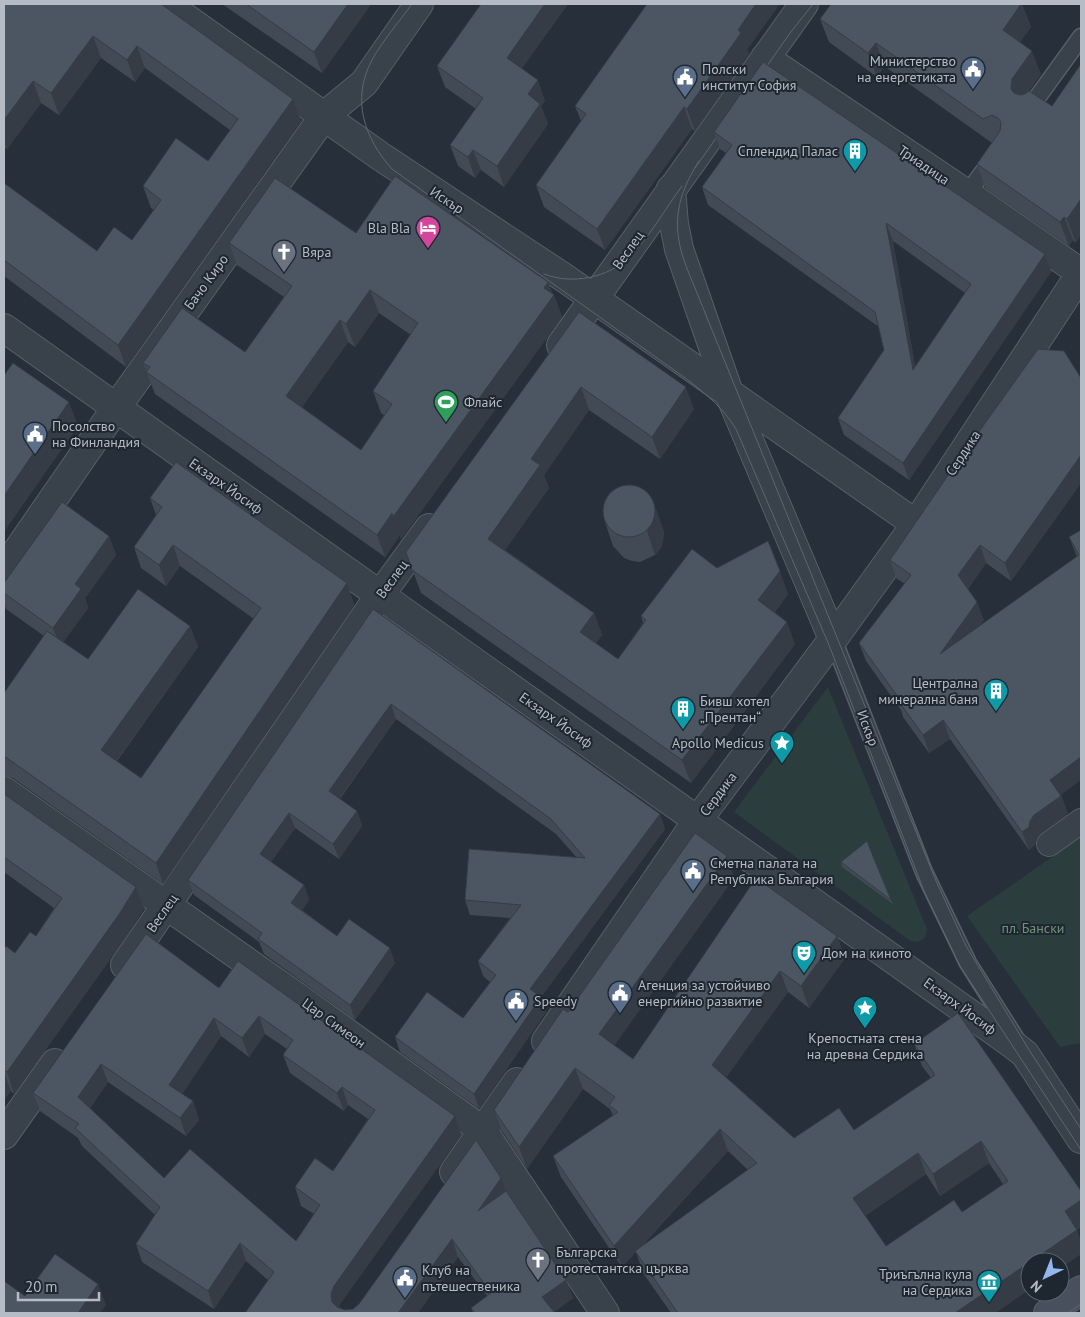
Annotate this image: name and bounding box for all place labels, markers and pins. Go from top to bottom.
place label: Министерство на енергетиката [857,52,956,86]
public building icon: Министерство на енергетиката [960,56,986,90]
place label: Полски институт София [702,60,796,94]
public building icon: Полски институт София [672,64,698,98]
building icon: Сплендид Палас [842,138,868,172]
place label: Сплендид Палас [738,142,838,160]
hotel icon: Bla Bla [415,215,441,249]
place label: Bla Bla [368,219,410,237]
church icon: Вяра [271,239,297,273]
place label: Вяра [302,243,331,261]
sports icon: Флайс [433,389,459,423]
place label: Флайс [464,393,502,411]
place label: Посолство на Финландия [52,417,140,451]
public building icon: Посолство на Финландия [22,421,48,455]
place label: Централна минерална баня [878,674,978,708]
building icon: Централна минерална баня [983,678,1009,712]
place label: Бивш хотел „Прентан“ [700,692,770,726]
building icon: Бивш хотел „Прентан“ [670,696,696,730]
place icon: Apollo Medicus [769,730,795,764]
place label: Apollo Medicus [672,734,764,752]
place label: Сметна палата на Република България [710,854,833,888]
public building icon: Сметна палата на Република България [680,858,706,892]
theatre icon: Дом на киното [791,940,817,974]
place label: Дом на киното [822,944,912,962]
place label: Агенция за устойчиво енергийно развитие [638,976,770,1010]
public building icon: Агенция за устойчиво енергийно развитие [607,980,633,1014]
public building icon: Speedy [503,988,529,1022]
place label: Speedy [534,992,578,1010]
place icon: Крепостната стена на древна Сердика [852,995,878,1029]
place label: Крепостната стена на древна Сердика [807,1029,923,1063]
place label: Българска протестантска църква [556,1243,689,1277]
church icon: Българска протестантска църква [525,1247,551,1281]
place label: Клуб на пътешественика [422,1261,520,1295]
public building icon: Клуб на пътешественика [392,1265,418,1299]
place label: Триъгълна кула на Сердика [879,1265,972,1299]
museum icon: Триъгълна кула на Сердика [976,1269,1002,1303]

